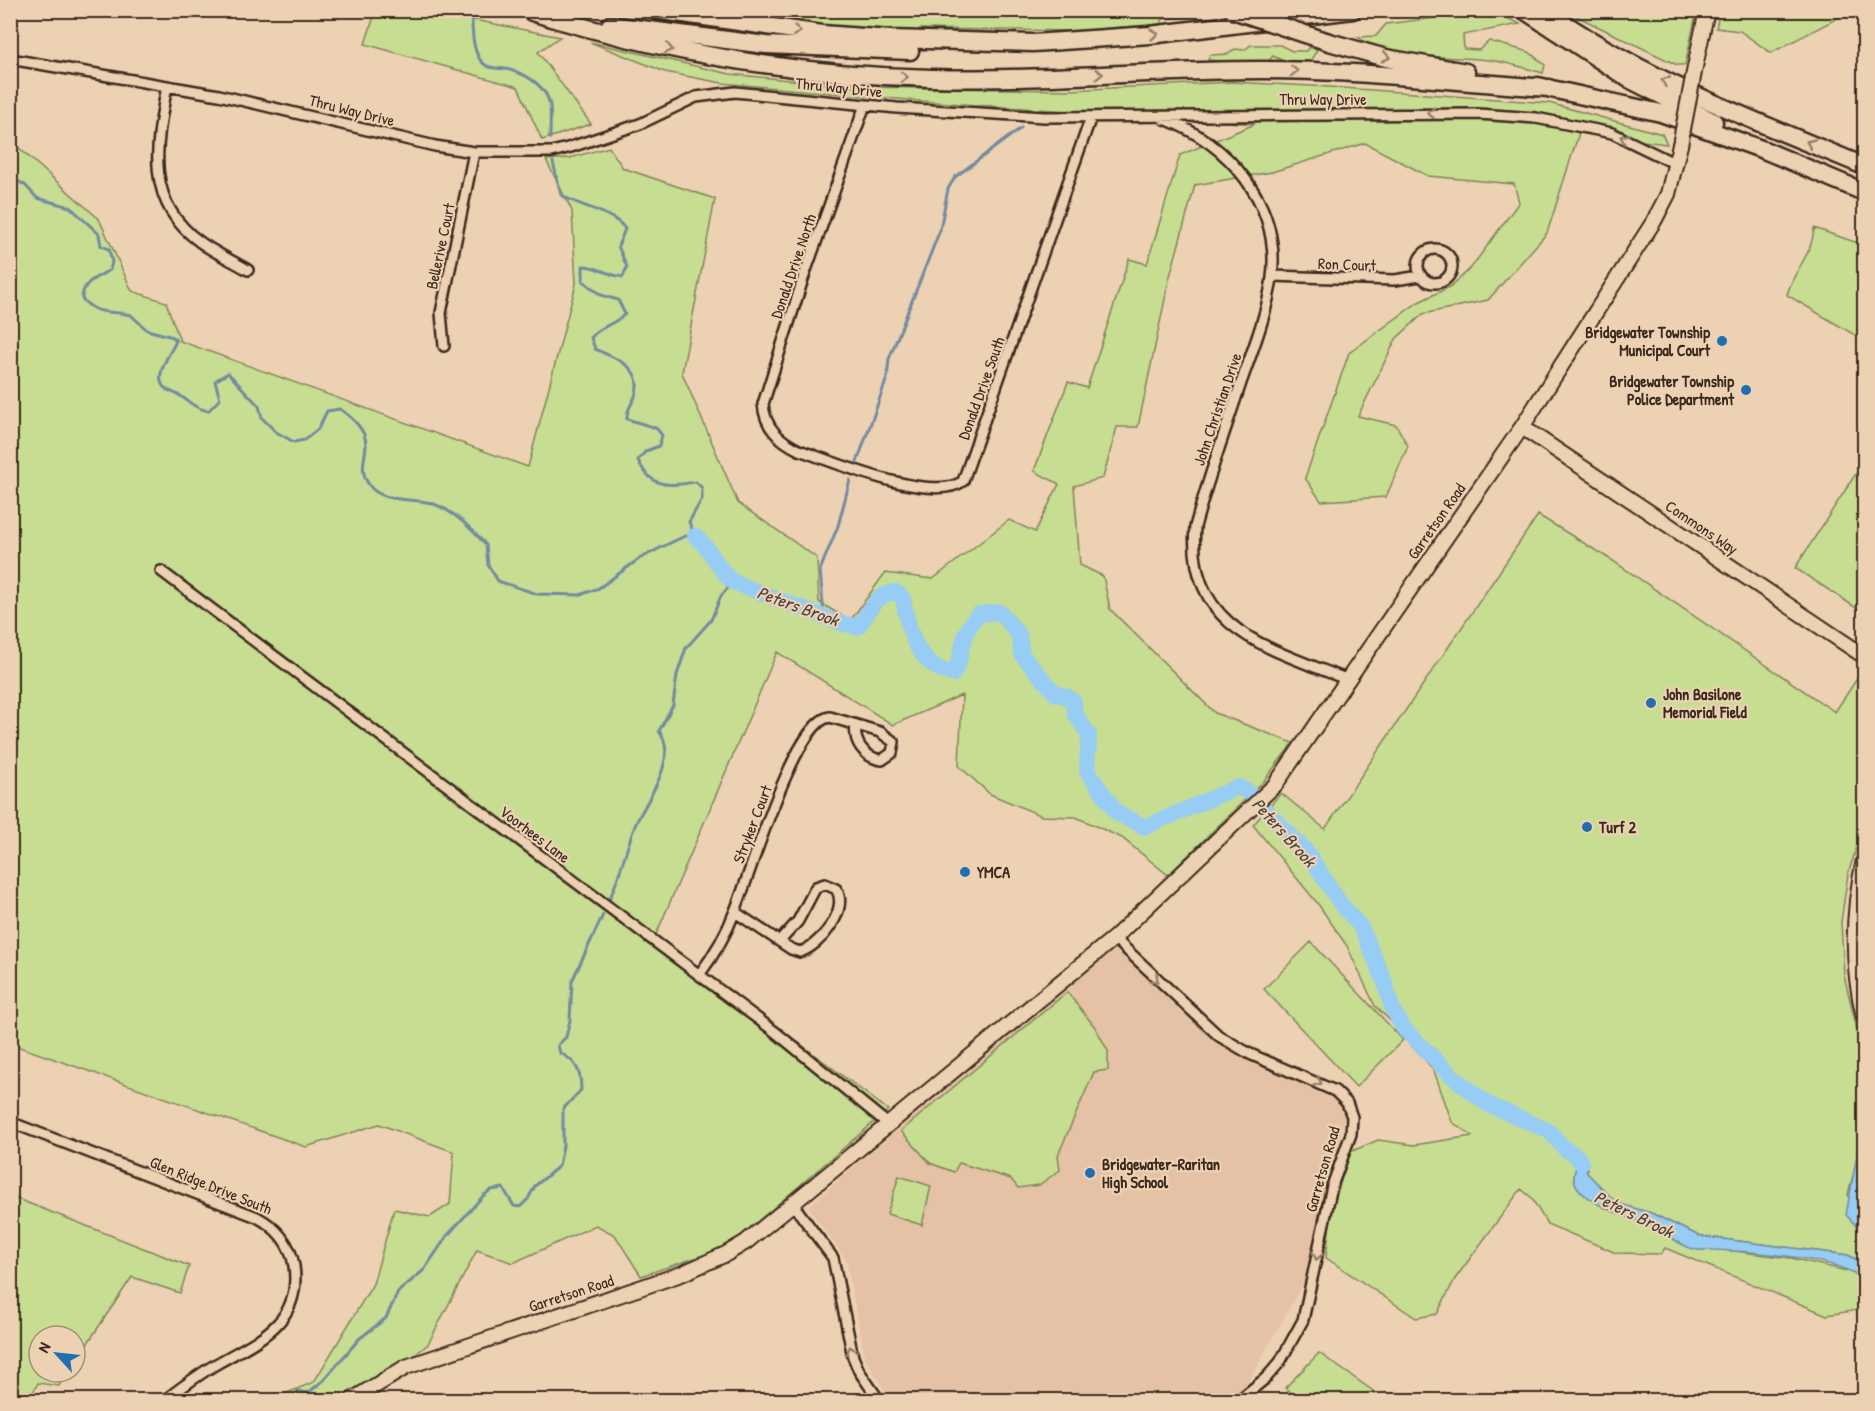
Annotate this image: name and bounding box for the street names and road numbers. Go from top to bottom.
street label: Thru Way Drive [795,72,884,103]
street label: Thru Way Drive [1279,88,1367,110]
street label: Thru Way Drive [307,89,398,131]
street label: Bellerive Court [420,201,460,291]
street label: Donald Drive North [765,211,821,321]
street label: Ron Court [1318,252,1377,276]
street label: Donald Drive South [952,333,1010,442]
street label: John Christian Drive [1187,349,1247,468]
street label: Garretson Road [1402,479,1470,563]
street label: Commons Way [1661,495,1743,560]
street label: Stryker Court [727,781,777,866]
street label: Voorhees Lane [495,800,575,868]
street label: Garretson Road [1299,1124,1345,1214]
street label: Glen Ridge Drive South [147,1151,275,1220]
street label: Garretson Road [526,1269,616,1317]

